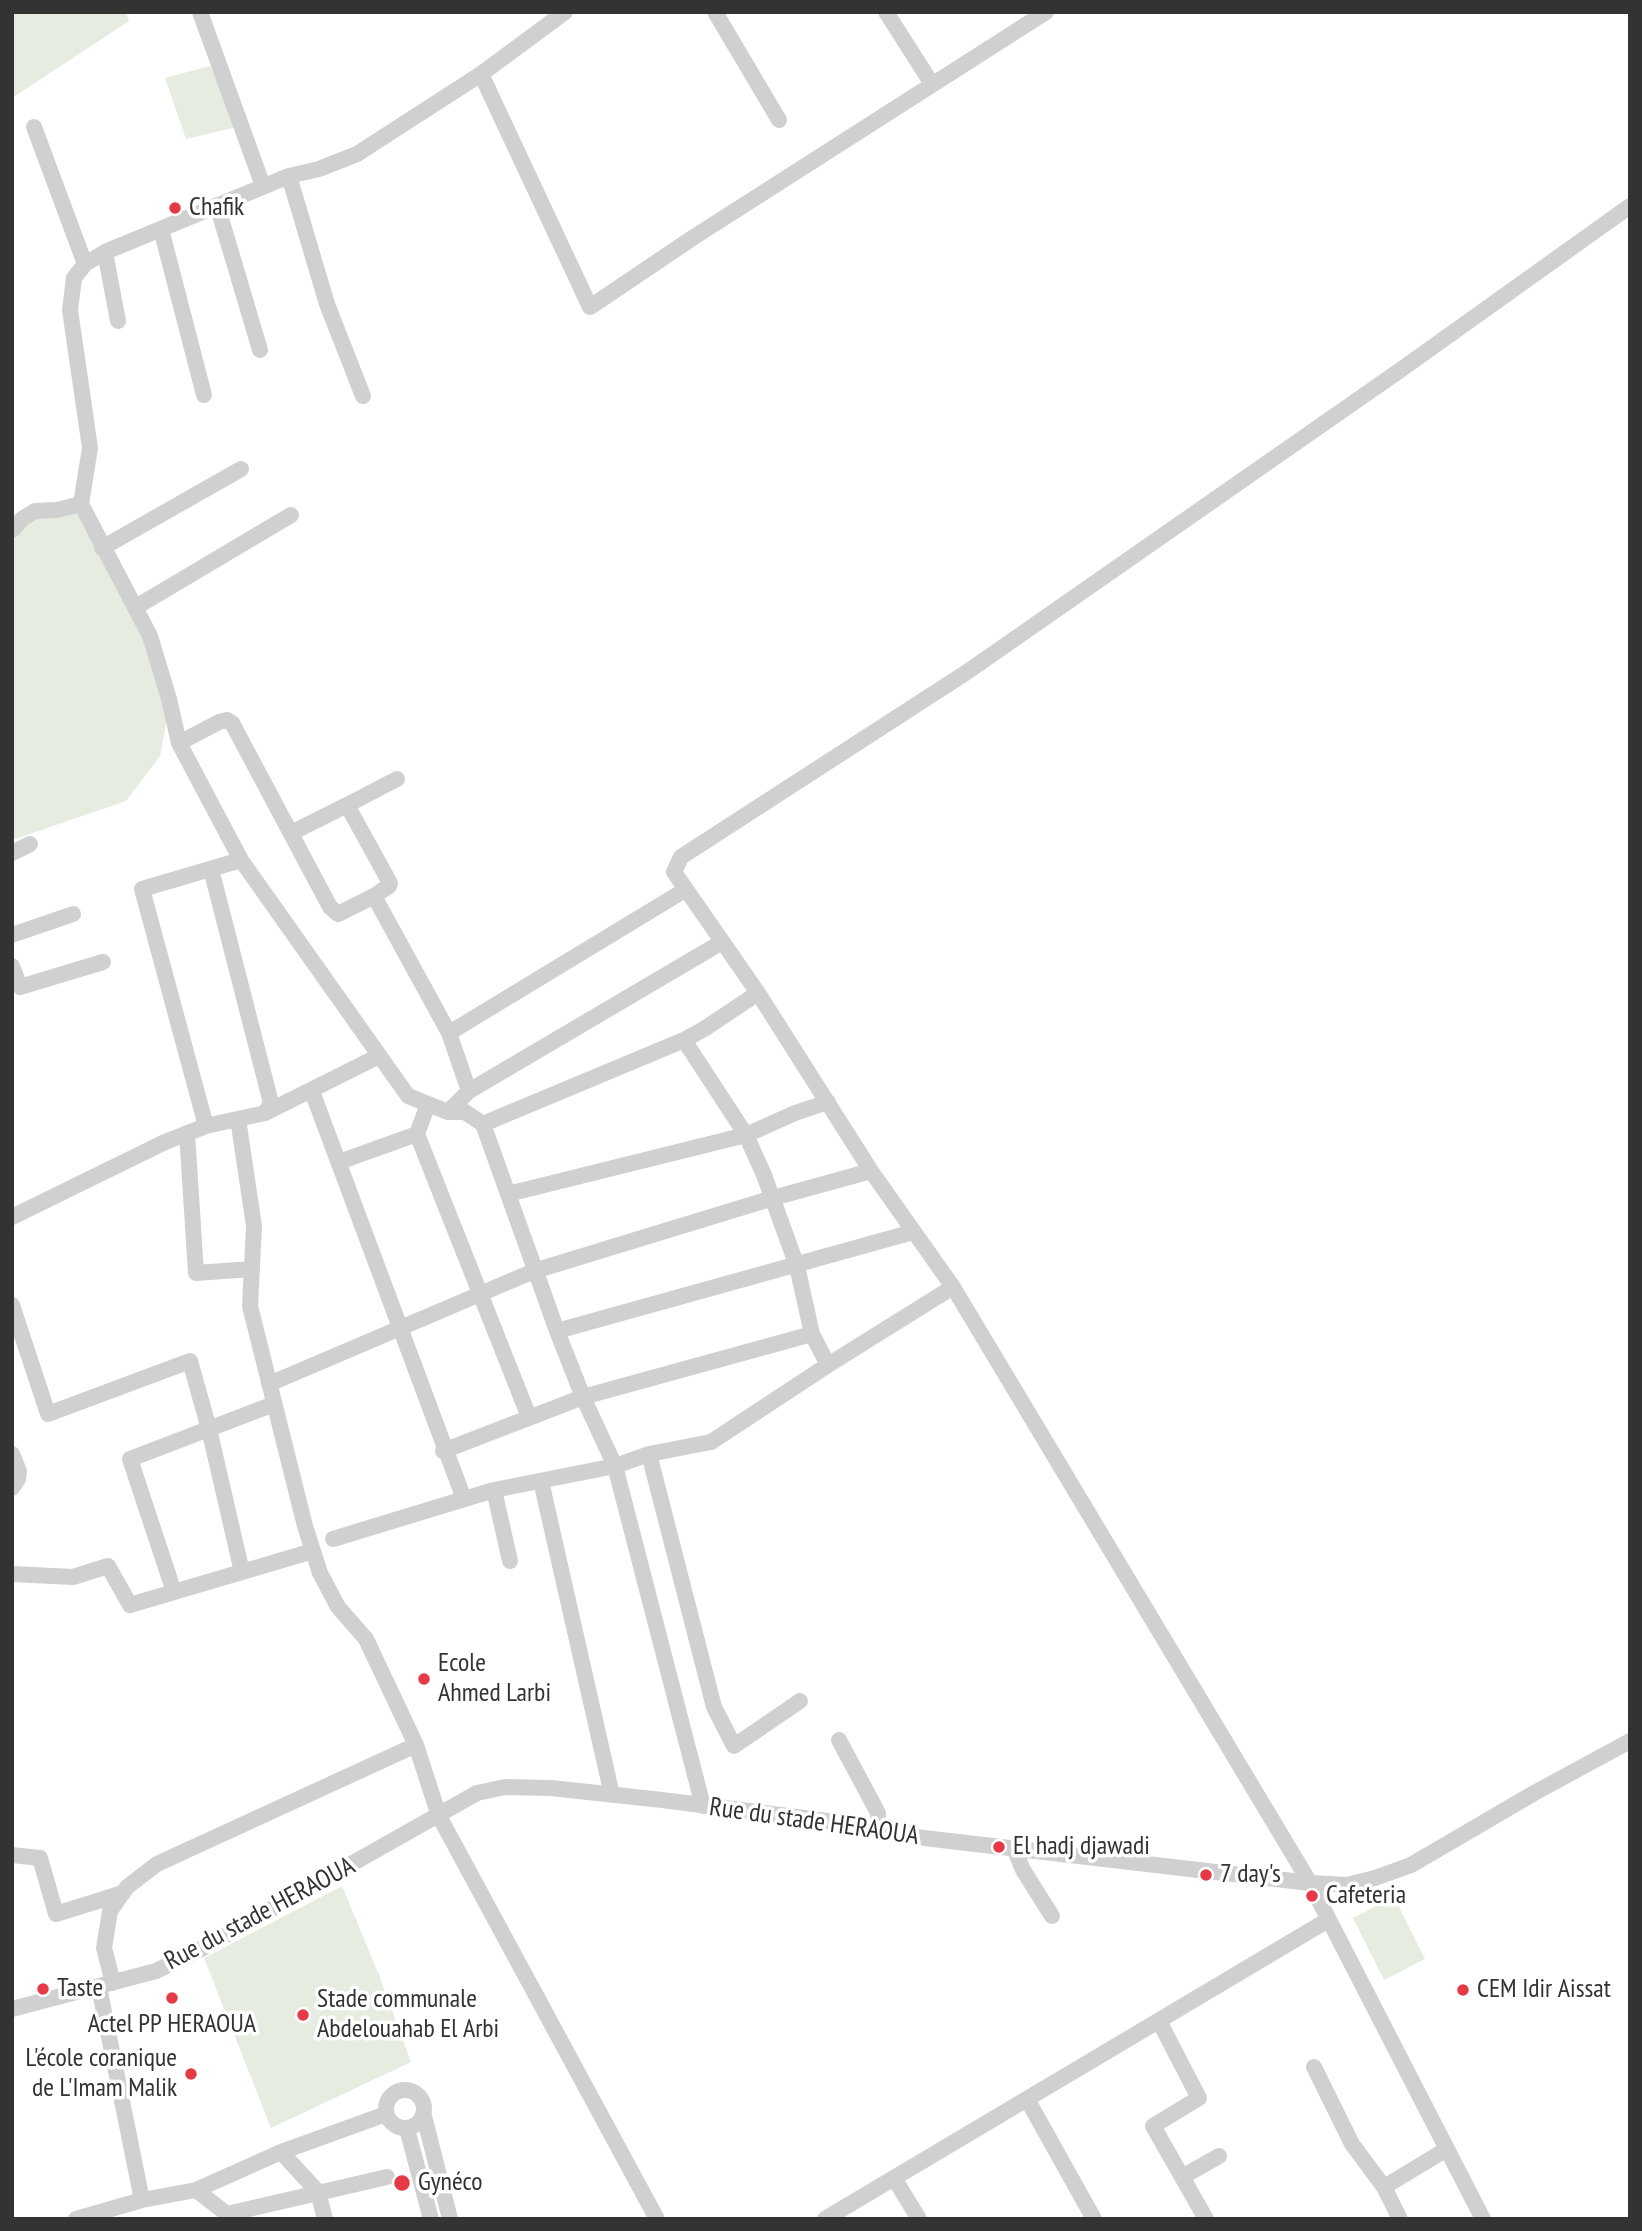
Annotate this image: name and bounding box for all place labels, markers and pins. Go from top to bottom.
place label: Chafik [189,192,244,224]
marker: Chafik [167,200,183,216]
place label: Ecole Ahmed Larbi [438,1648,551,1710]
marker: Ecole Ahmed Larbi [416,1671,432,1687]
place label: El hadj djawadi [1013,1831,1150,1863]
marker: El hadj djawadi [991,1839,1007,1855]
place label: 7 day's [1220,1859,1281,1891]
marker: 7 day's [1198,1867,1214,1883]
place label: Cafeteria [1326,1880,1406,1912]
marker: Cafeteria [1304,1888,1320,1904]
place label: Taste [57,1973,103,2005]
place label: CEM Idir Aissat [1477,1974,1611,2006]
marker: Taste [35,1981,51,1997]
marker: CEM Idir Aissat [1455,1982,1471,1998]
place label: Stade communale Abdelouahab El Arbi [317,1984,499,2046]
marker: Actel PP HERAOUA [164,1990,180,2006]
marker: Stade communale Abdelouahab El Arbi [295,2007,311,2023]
place label: Actel PP HERAOUA [88,2009,256,2041]
place label: L'école coranique de L'Imam Malik [26,2043,177,2104]
marker: L'école coranique de L'Imam Malik [183,2066,199,2082]
place label: Gynéco [418,2167,483,2199]
marker: Gynéco [392,2173,412,2193]

